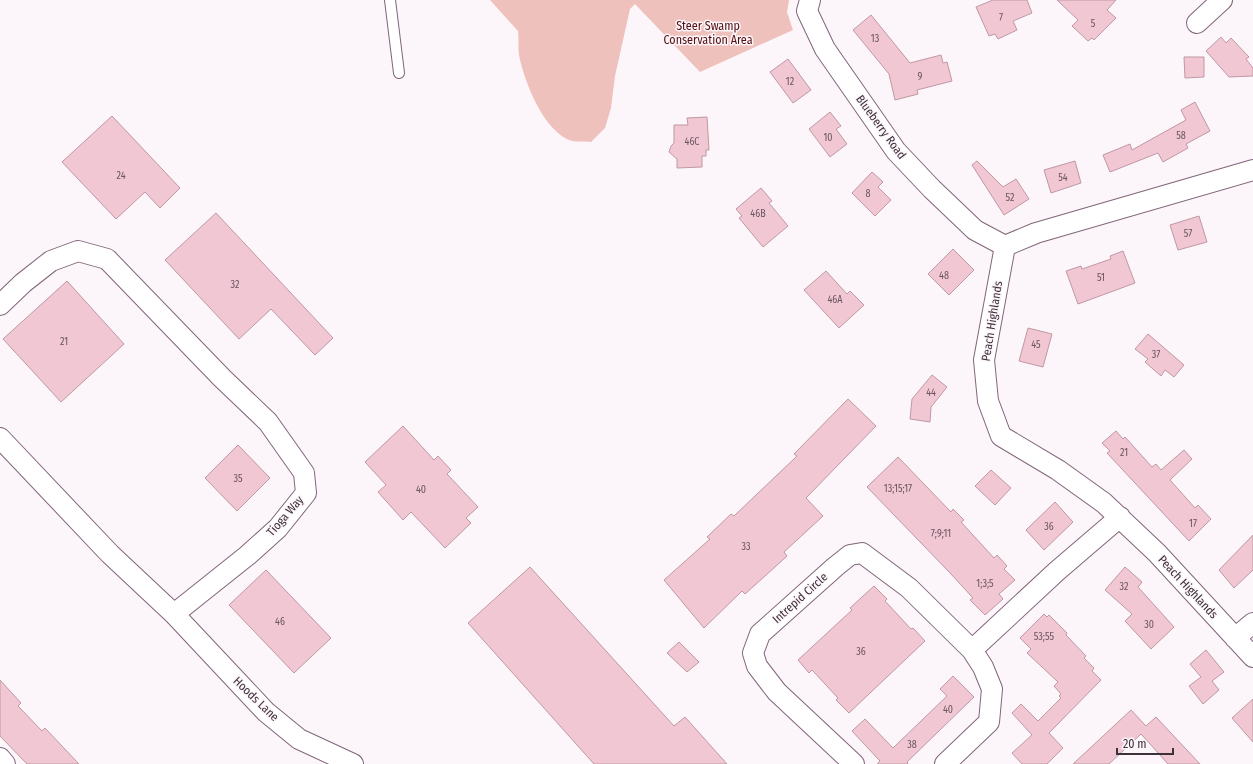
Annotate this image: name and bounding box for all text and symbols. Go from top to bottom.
house number: 7 [999,12,1003,24]
house number: 5 [1091,18,1096,30]
park label: Steer Swamp Conservation Area [663,19,753,47]
house number: 13 [871,33,880,45]
house number: 9 [918,71,923,83]
house number: 12 [786,76,795,88]
street label: Blueberry Road [853,92,909,162]
house number: 58 [1176,130,1186,142]
house number: 10 [823,132,833,144]
house number: 46C [685,136,699,148]
house number: 24 [116,170,126,182]
house number: 54 [1058,172,1068,184]
house number: 8 [866,188,871,200]
house number: 52 [1006,192,1015,204]
house number: 46B [750,208,766,220]
house number: 57 [1184,228,1192,240]
house number: 48 [939,270,949,282]
house number: 51 [1097,272,1105,284]
house number: 32 [231,279,240,291]
street label: Peach Highlands [979,280,1005,362]
house number: 46A [827,294,843,306]
house number: 21 [60,336,68,348]
house number: 45 [1031,339,1041,351]
house number: 37 [1152,349,1160,361]
house number: 44 [926,387,936,399]
house number: 21 [1120,447,1128,459]
house number: 35 [233,473,243,485]
house number: 13;15;17 [884,483,912,495]
house number: 40 [416,484,426,496]
street label: Tioga Way [264,493,307,539]
house number: 17 [1189,518,1197,530]
house number: 36 [1044,521,1054,533]
house number: 7;9;11 [931,528,951,540]
house number: 33 [741,541,751,553]
street label: Peach Highlands [1155,553,1221,621]
street label: Intrepid Circle [770,570,830,626]
house number: 1;3;5 [976,578,994,590]
house number: 32 [1120,581,1129,593]
house number: 46 [275,616,285,628]
house number: 30 [1144,619,1154,631]
house number: 53;55 [1034,631,1055,643]
house number: 36 [856,646,866,658]
street label: Hoods Lane [230,674,282,724]
house number: 40 [943,704,953,716]
scale bar [1117,730,1173,756]
text: 20 m [1123,737,1147,751]
house number: 38 [907,739,917,751]

